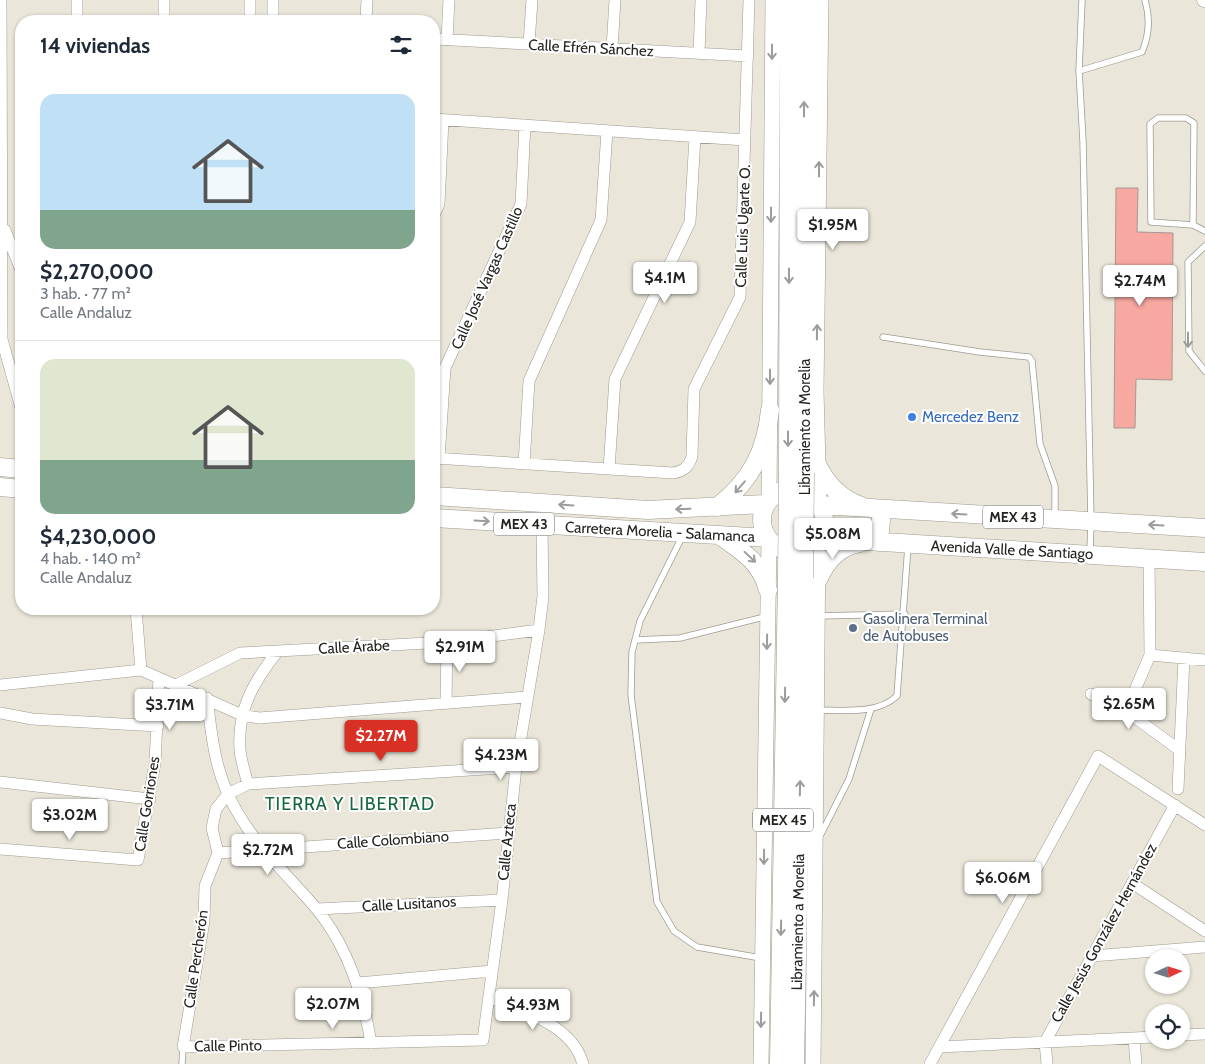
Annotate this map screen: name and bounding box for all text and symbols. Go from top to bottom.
icon: filters [387,31,415,59]
text: 14 viviendas [40,33,150,58]
street label: Calle Efrén Sánchez [528,36,654,60]
one-way arrow [768,44,777,60]
one-way arrow [799,101,809,118]
icon: home [183,126,273,216]
one-way arrow [814,161,824,178]
street label: Calle Luis Ugarte O. [732,164,754,288]
street label: Calle José Vargas Castillo [447,204,527,352]
one-way arrow [766,206,776,223]
pin: $1.95M [792,208,874,251]
text: $1.95M [808,215,858,234]
text: $2,270,000 [40,259,154,284]
pin: $4.1M [630,262,700,304]
pin: $2.74M [1099,264,1181,307]
text: $4.1M [644,268,686,287]
one-way arrow [784,268,793,284]
text: $2.74M [1114,271,1166,290]
text: 3 hab. · 77 m² [40,284,131,303]
text: Calle Andaluz [40,303,132,322]
one-way arrow [812,324,822,340]
one-way arrow [1184,332,1193,348]
street label: Libramiento a Morelia [796,358,814,495]
one-way arrow [765,369,775,385]
icon: home [183,392,273,482]
place label: Mercedez Benz [922,408,1019,426]
marker: Mercedez Benz [906,411,918,423]
one-way arrow [783,430,793,446]
one-way arrow [734,480,746,493]
one-way arrow [558,501,574,510]
one-way arrow [675,504,691,514]
road number: MEX 43 [983,506,1043,528]
one-way arrow [951,509,967,518]
road number: MEX 43 [494,512,554,536]
one-way arrow [474,517,490,526]
street label: Carretera Morelia - Salamanca [565,518,756,546]
pin: $5.08M [792,518,874,560]
one-way arrow [1149,521,1165,530]
text: $4,230,000 [40,524,156,549]
text: $5.08M [805,524,861,543]
street label: Avenida Valle de Santiago [930,537,1094,563]
text: 4 hab. · 140 m² [40,549,141,568]
one-way arrow [743,552,756,563]
text: Calle Andaluz [40,568,132,587]
place label: Gasolinera Terminal de Autobuses [863,610,988,645]
marker: Gasolinera Terminal de Autobuses [847,622,859,634]
pin: $2.91M [419,630,501,673]
one-way arrow [763,634,772,650]
street label: Calle Árabe [318,635,391,658]
text: $2.91M [435,637,485,656]
one-way arrow [780,687,790,703]
pin: $3.71M [129,688,211,731]
pin: $2.65M [1088,688,1170,730]
text: $2.65M [1103,694,1155,713]
text: $3.71M [146,695,194,714]
pin: $2.27M [340,720,422,762]
text: $2.27M [356,726,406,745]
pin: $4.23M [460,738,542,781]
text: $4.23M [474,745,528,764]
street label: Calle Gorriones [131,755,163,853]
one-way arrow [795,780,805,796]
district label: TIERRA Y LIBERTAD [265,793,435,815]
pin: $3.02M [29,798,111,841]
street label: Calle Azteca [494,802,520,881]
text: $3.02M [43,805,97,824]
road number: MEX 45 [753,808,813,832]
street label: Calle Colombiano [337,827,449,853]
pin: $2.72M [227,834,309,876]
text: $2.72M [242,840,294,859]
street label: Calle Jesús González Hernández [1047,840,1161,1026]
one-way arrow [759,849,768,865]
street label: Libramiento a Morelia [788,853,808,991]
pin: $6.06M [962,862,1044,904]
text: $6.06M [975,868,1031,887]
street label: Calle Lusitanos [361,893,457,915]
street label: Calle Percherón [180,909,212,1009]
one-way arrow [776,920,786,936]
north arrow [1145,949,1190,994]
map controls [1145,949,1190,1049]
pin: $2.07M [292,988,374,1030]
pin: $4.93M [492,988,574,1031]
one-way arrow [809,990,819,1006]
text: $2.07M [306,994,360,1013]
text: $4.93M [506,995,560,1014]
button: locate [1145,1004,1190,1049]
one-way arrow [756,1011,766,1027]
street label: Calle Pinto [194,1036,262,1056]

